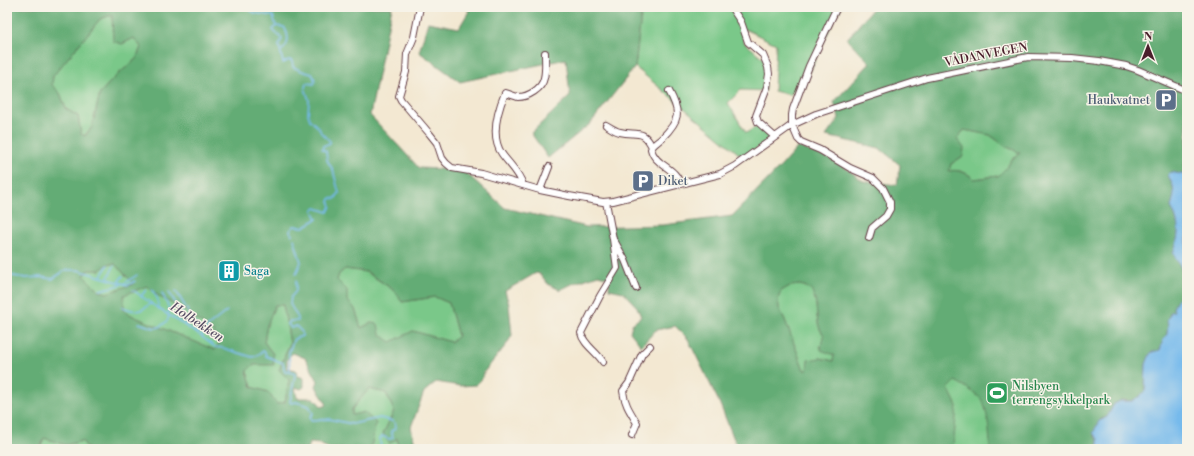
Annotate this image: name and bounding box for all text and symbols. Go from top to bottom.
north arrow [1128,26,1168,66]
text: N [1144,30,1153,44]
street label: VÅDANVEGEN [942,38,1029,71]
parking icon: Haukvatnet [1153,87,1179,113]
place label: Haukvatnet [1088,93,1151,108]
parking icon: Diket [630,168,656,194]
place label: Diket [658,174,689,189]
building icon: Saga [216,258,242,284]
place label: Saga [244,264,270,279]
water label: Holbekken [166,298,228,346]
place label: Nilsbyen terrengsykkelpark [1012,379,1111,408]
sports icon: Nilsbyen terrengsykkelpark [984,380,1010,406]

